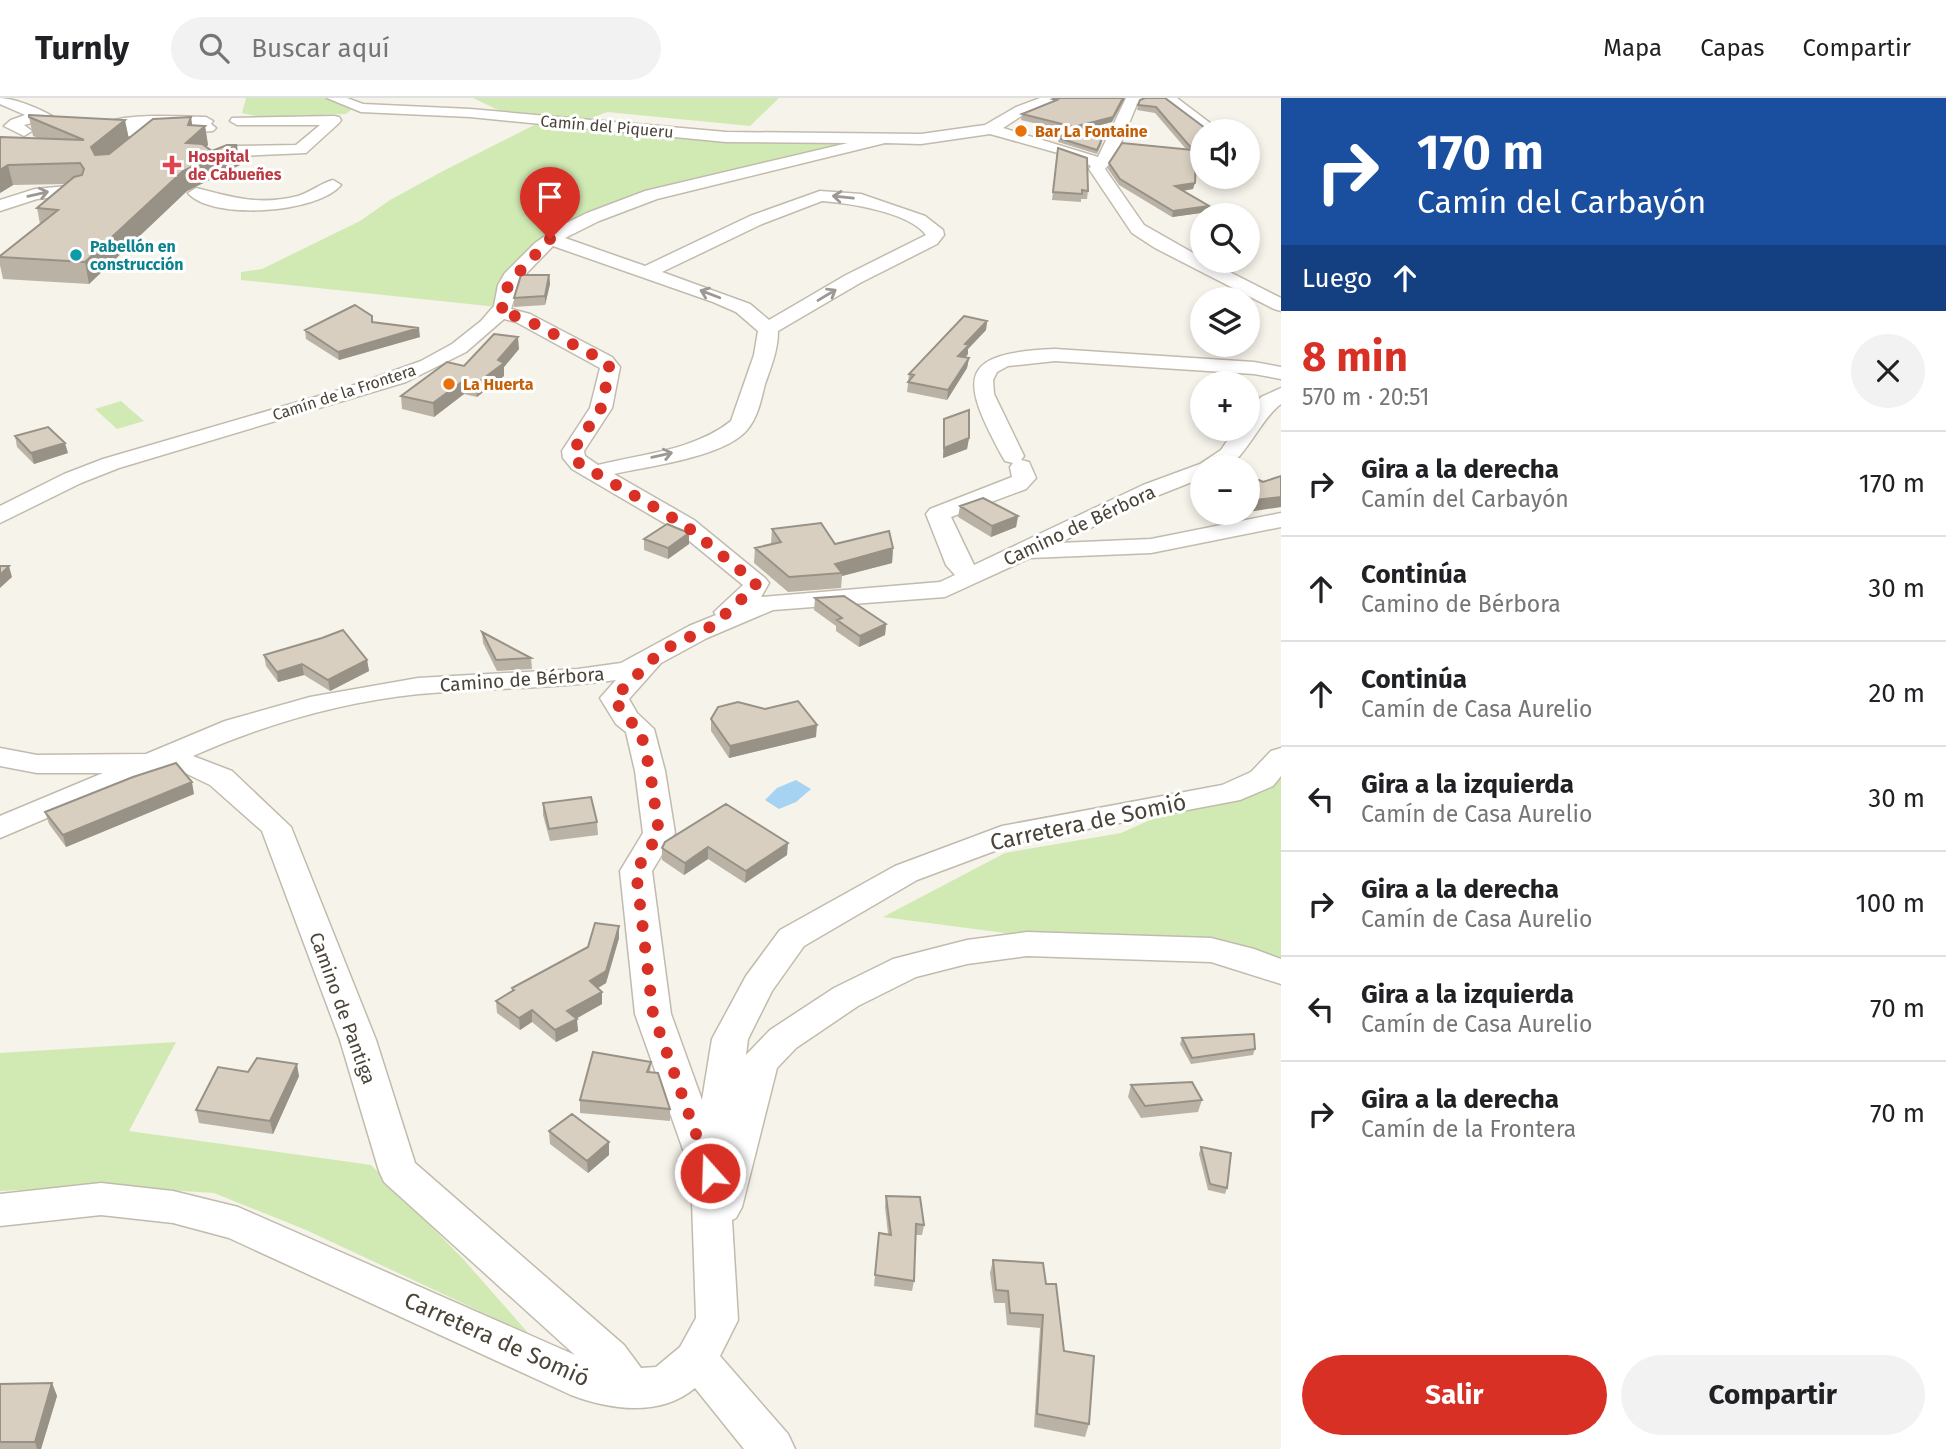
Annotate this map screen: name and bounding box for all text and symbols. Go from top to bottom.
search box [171,17,661,80]
text: Turnly [35,28,129,68]
icon: search [195,29,233,67]
text: Buscar aquí [251,33,390,64]
text: Mapa [1603,34,1662,62]
text: Capas [1700,34,1764,62]
text: Compartir [1802,34,1911,62]
street label: Camín del Piqueru [540,111,674,142]
map controls [1190,119,1260,525]
button: sound [1190,119,1260,189]
place label: Bar La Fontaine [1035,122,1148,141]
marker: Bar La Fontaine [1013,123,1029,139]
text: 170 m [1417,123,1544,182]
icon: right [1302,126,1393,217]
place label: Hospital de Cabueñes [188,147,282,184]
marker: Hospital de Cabueñes [162,155,182,175]
pin [520,167,580,239]
icon: arrive [531,178,569,216]
text: Camín del Carbayón [1417,183,1706,221]
one-way arrow [26,187,49,200]
one-way arrow [832,190,855,203]
button: search [1190,203,1260,273]
place label: Pabellón en construcción [90,237,184,274]
marker: Pabellón en construcción [68,247,84,263]
icon: ahead [1386,259,1424,297]
text: Luego [1302,263,1372,294]
one-way arrow [700,287,721,299]
one-way arrow [816,287,836,301]
button: layers [1190,287,1260,357]
text: 8 min [1302,332,1408,382]
button: close [1851,334,1925,408]
street label: Camín de la Frontera [270,360,418,425]
button: + [1190,371,1260,441]
place label: La Huerta [463,375,534,394]
marker: La Huerta [441,376,457,392]
text: 570 m · 20:51 [1302,383,1429,411]
one-way arrow [650,448,673,461]
text: Gira a la derecha [1361,454,1559,485]
button: − [1190,455,1260,525]
icon: right [1302,465,1340,503]
text: 170 m [1859,468,1925,499]
street label: Camino de Bérbora [1000,480,1159,571]
text: Camín del Carbayón [1361,485,1569,513]
text: Continúa [1361,559,1467,590]
icon: ahead [1302,570,1340,608]
text: 30 m [1868,573,1925,604]
text: Camino de Bérbora [1361,590,1561,618]
street label: Camino de Bérbora [439,662,605,697]
text: Continúa [1361,664,1467,695]
icon: ahead [1302,675,1340,713]
text: 20 m [1868,678,1925,709]
text: Camín de Casa Aurelio [1361,695,1592,723]
text: Gira a la izquierda [1361,769,1574,800]
icon: left [1302,780,1340,818]
text: 30 m [1868,783,1925,814]
street label: Carretera de Somió [987,788,1189,856]
text: Camín de Casa Aurelio [1361,800,1592,828]
text: Gira a la derecha [1361,874,1559,905]
icon: right [1302,885,1340,923]
text: 100 m [1856,888,1925,919]
text: Camín de Casa Aurelio [1361,905,1592,933]
street label: Camino de Pantiga [304,929,381,1087]
text: Gira a la izquierda [1361,979,1574,1010]
icon: left [1302,990,1340,1028]
text: 70 m [1870,993,1925,1024]
text: Camín de Casa Aurelio [1361,1010,1592,1038]
text: Gira a la derecha [1361,1084,1559,1115]
icon: right [1302,1095,1340,1133]
text: 70 m [1870,1098,1925,1129]
text: Camín de la Frontera [1361,1115,1576,1143]
position arrow [673,1136,747,1210]
street label: Carretera de Somió [400,1286,594,1392]
button: Salir [1302,1355,1607,1435]
button: Compartir [1621,1355,1925,1435]

